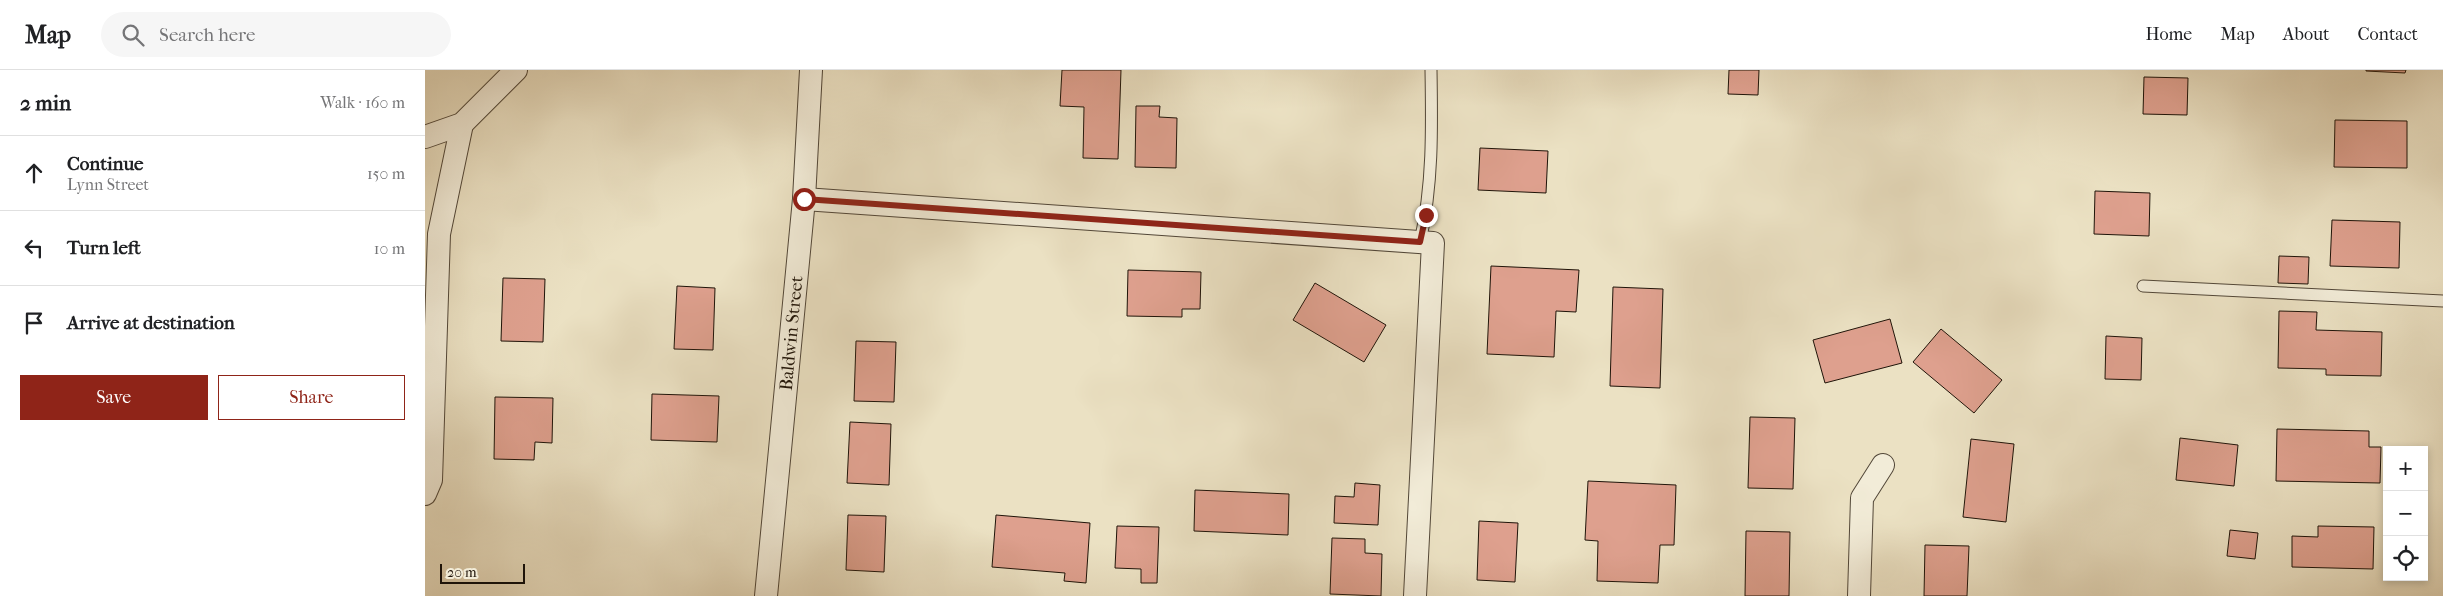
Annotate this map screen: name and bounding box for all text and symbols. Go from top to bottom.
search box [101,12,451,57]
text: Map [25,21,71,49]
icon: search [119,21,147,49]
text: Search here [159,24,255,46]
text: Home [2145,24,2192,45]
text: Map [2220,24,2255,45]
text: About [2283,24,2329,45]
text: Contact [2357,24,2418,45]
text: 2 min [20,91,71,115]
text: Walk · 160 m [320,93,405,112]
text: Continue [67,153,143,175]
icon: ahead [20,159,48,187]
text: 150 m [367,164,405,183]
text: Lynn Street [67,175,149,194]
route start [793,188,816,211]
route end [1415,204,1438,227]
icon: left [20,234,48,262]
text: Turn left [67,237,141,259]
text: 10 m [374,239,405,258]
street label: Baldwin Street [775,274,807,392]
icon: arrive [20,309,48,337]
text: Arrive at destination [67,312,235,334]
button: Save [20,375,208,420]
button: Share [218,375,405,420]
map controls [2383,446,2428,581]
button: + [2383,446,2428,491]
button: − [2383,491,2428,536]
button: locate [2383,536,2428,581]
scale bar [440,561,525,584]
text: 20 m [447,564,477,581]

